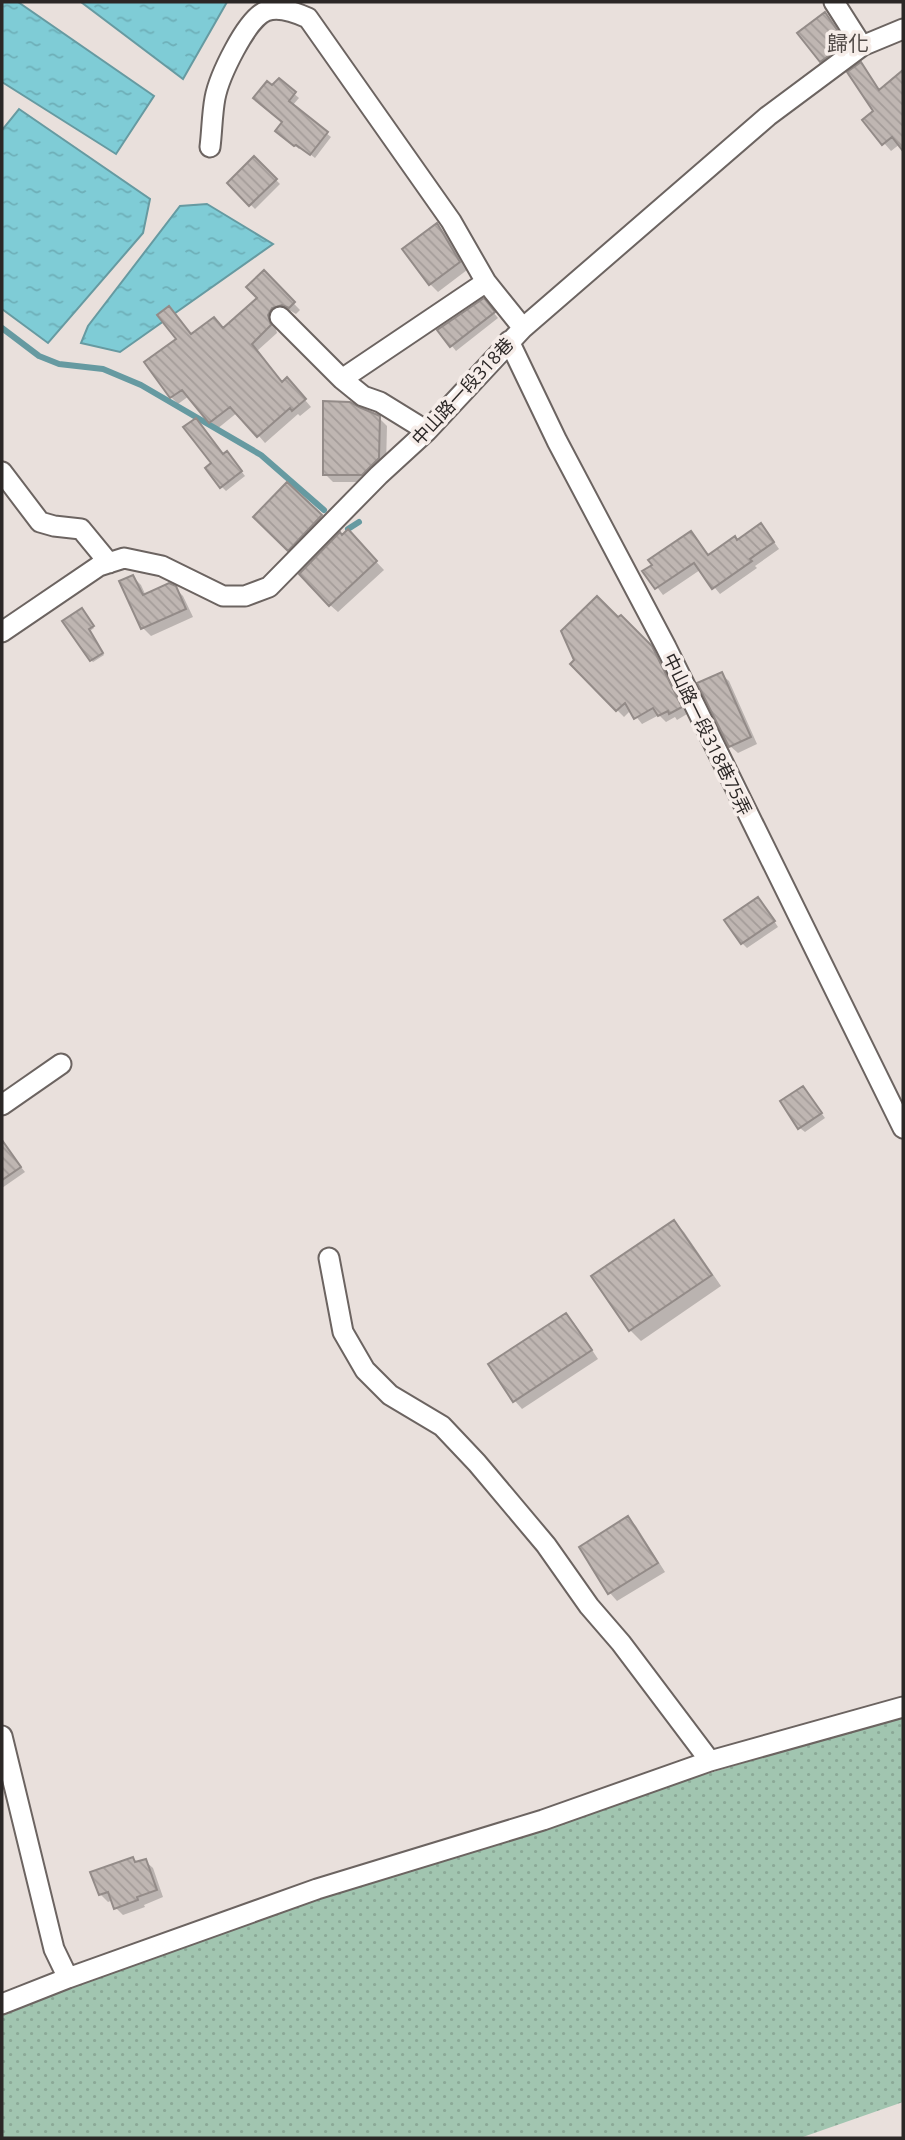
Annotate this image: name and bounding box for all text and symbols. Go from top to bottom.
district label: 歸化 [827,29,869,57]
street label: 中山路一段318巷 [406,332,518,450]
street label: 中山路一段318巷75弄 [658,649,758,819]

